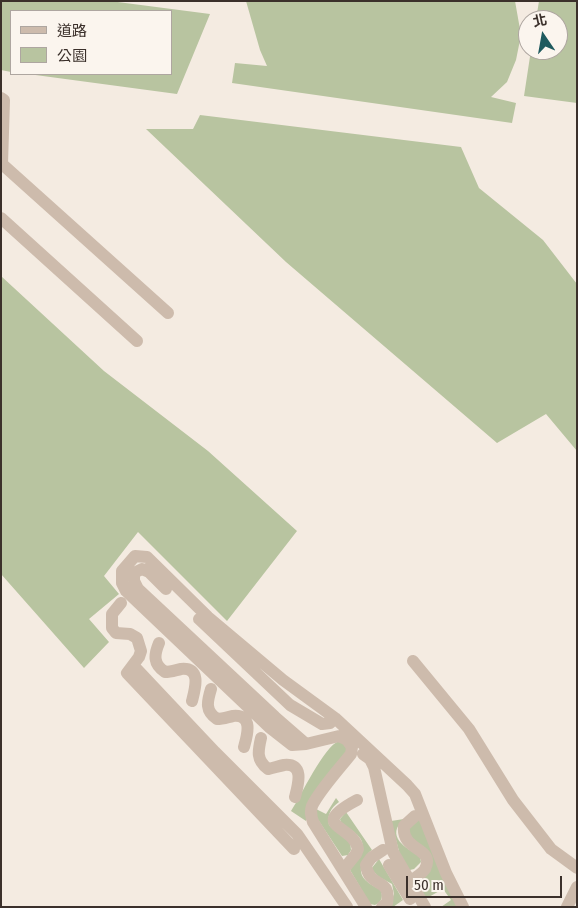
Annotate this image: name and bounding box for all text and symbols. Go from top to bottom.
legend [10,10,172,75]
north arrow [518,10,568,60]
text: 北 [531,11,549,31]
text: 道路 [57,22,87,40]
text: 公園 [57,47,87,65]
scale bar [408,866,564,898]
text: 50 m [414,876,444,894]

